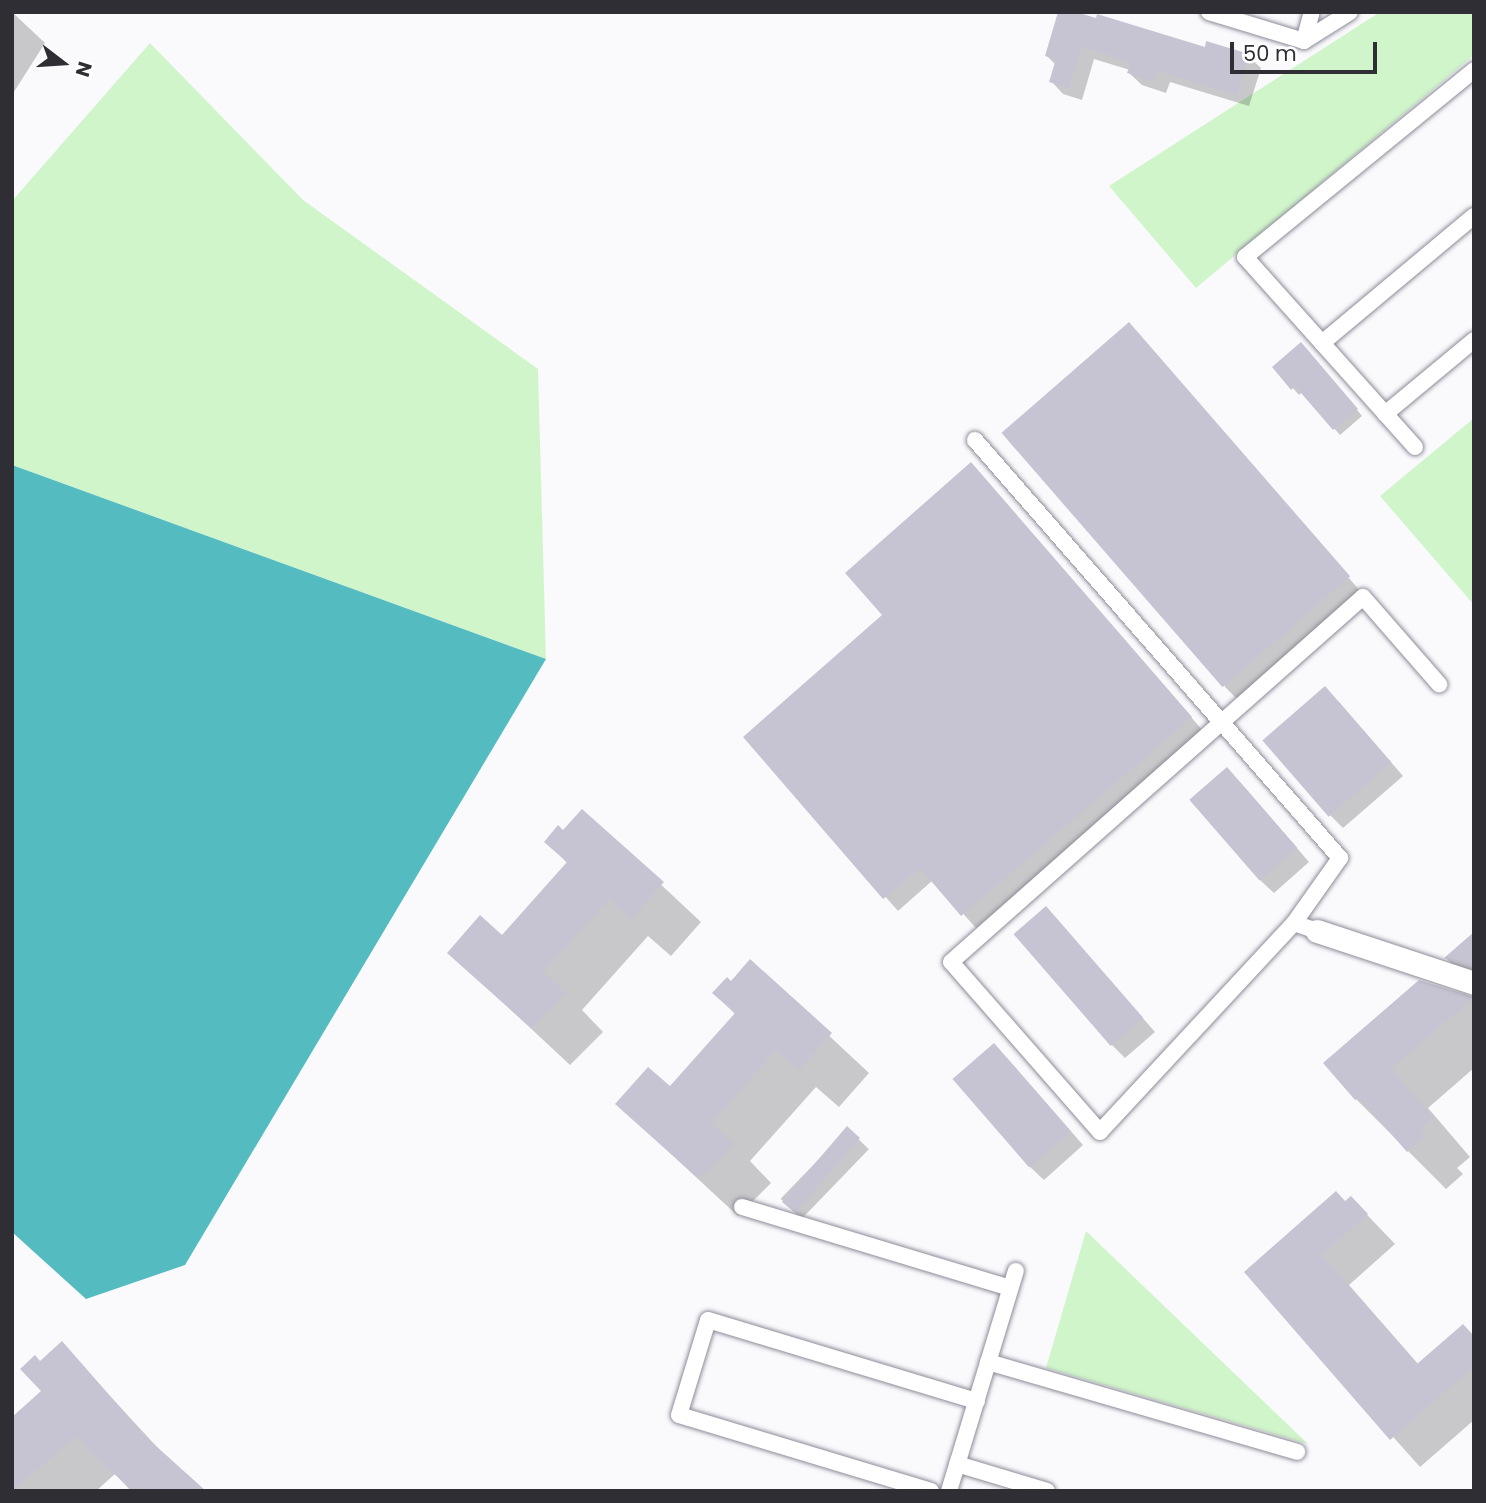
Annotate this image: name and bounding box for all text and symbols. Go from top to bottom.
north arrow [28,28,98,98]
scale bar [1234,28,1381,72]
text: 50 m [1243,39,1297,68]
text: N [69,58,99,80]

